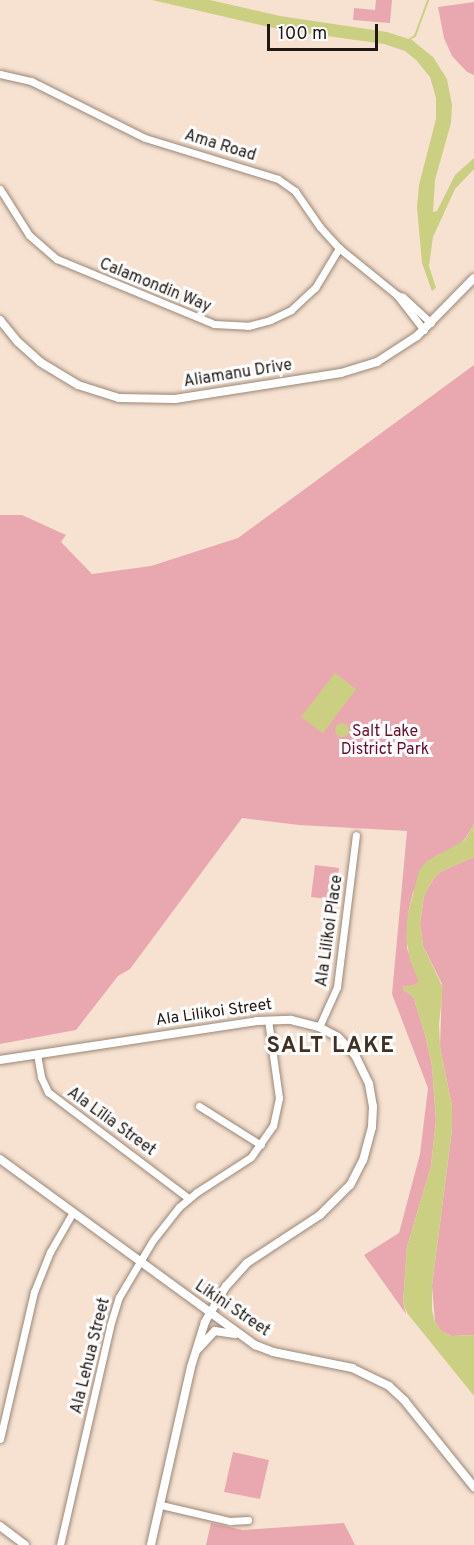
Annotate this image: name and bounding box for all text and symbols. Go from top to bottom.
scale bar [270,12,381,50]
text: 100 m [278,23,327,46]
street label: Ama Road [182,126,258,166]
street label: Calamondin Way [96,255,214,317]
street label: Aliamanu Drive [182,356,294,392]
park label: Salt Lake District Park [341,722,429,760]
street label: Ala Lilikoi Place [313,874,347,988]
street label: Ala Lilikoi Street [155,995,273,1031]
district label: SALT LAKE [266,1034,396,1060]
street label: Ala Līlia Street [63,1083,159,1161]
street label: Likini Street [191,1277,273,1341]
street label: Ala Lehua Street [67,1296,115,1416]

